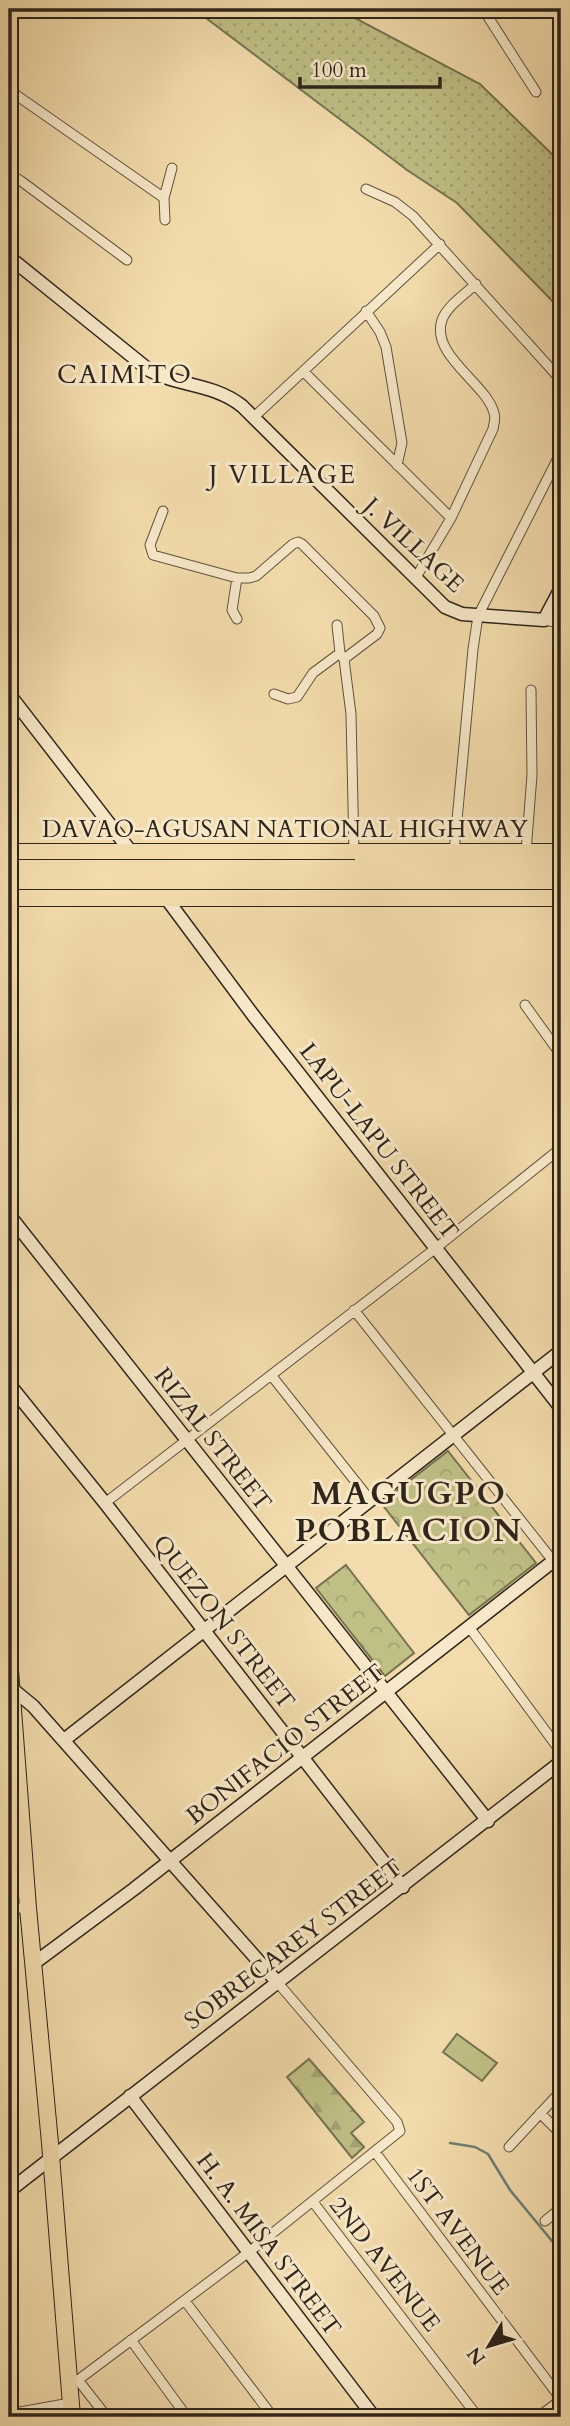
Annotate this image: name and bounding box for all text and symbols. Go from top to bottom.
scale bar [300,46,440,90]
text: 100 m [311,56,367,85]
district label: CAIMITO [57,357,193,392]
district label: J VILLAGE [205,457,357,492]
street label: J. VILLAGE [354,488,471,601]
street label: DAVAO-AGUSAN NATIONAL HIGHWAY [42,813,528,846]
street label: LAPU-LAPU STREET [291,1036,466,1247]
street label: RIZAL STREET [146,1361,279,1518]
district label: MAGUGPO POBLACION [295,1472,523,1553]
street label: QUEZON STREET [145,1528,302,1717]
street label: BONIFACIO STREET [179,1656,391,1832]
street label: SOBRECAREY STREET [177,1851,409,2037]
street label: H. A. MISA STREET [189,2146,349,2343]
street label: 1ST AVENUE [398,2160,517,2302]
street label: 2ND AVENUE [321,2190,448,2339]
north arrow [454,2310,524,2380]
text: N [461,2341,492,2370]

